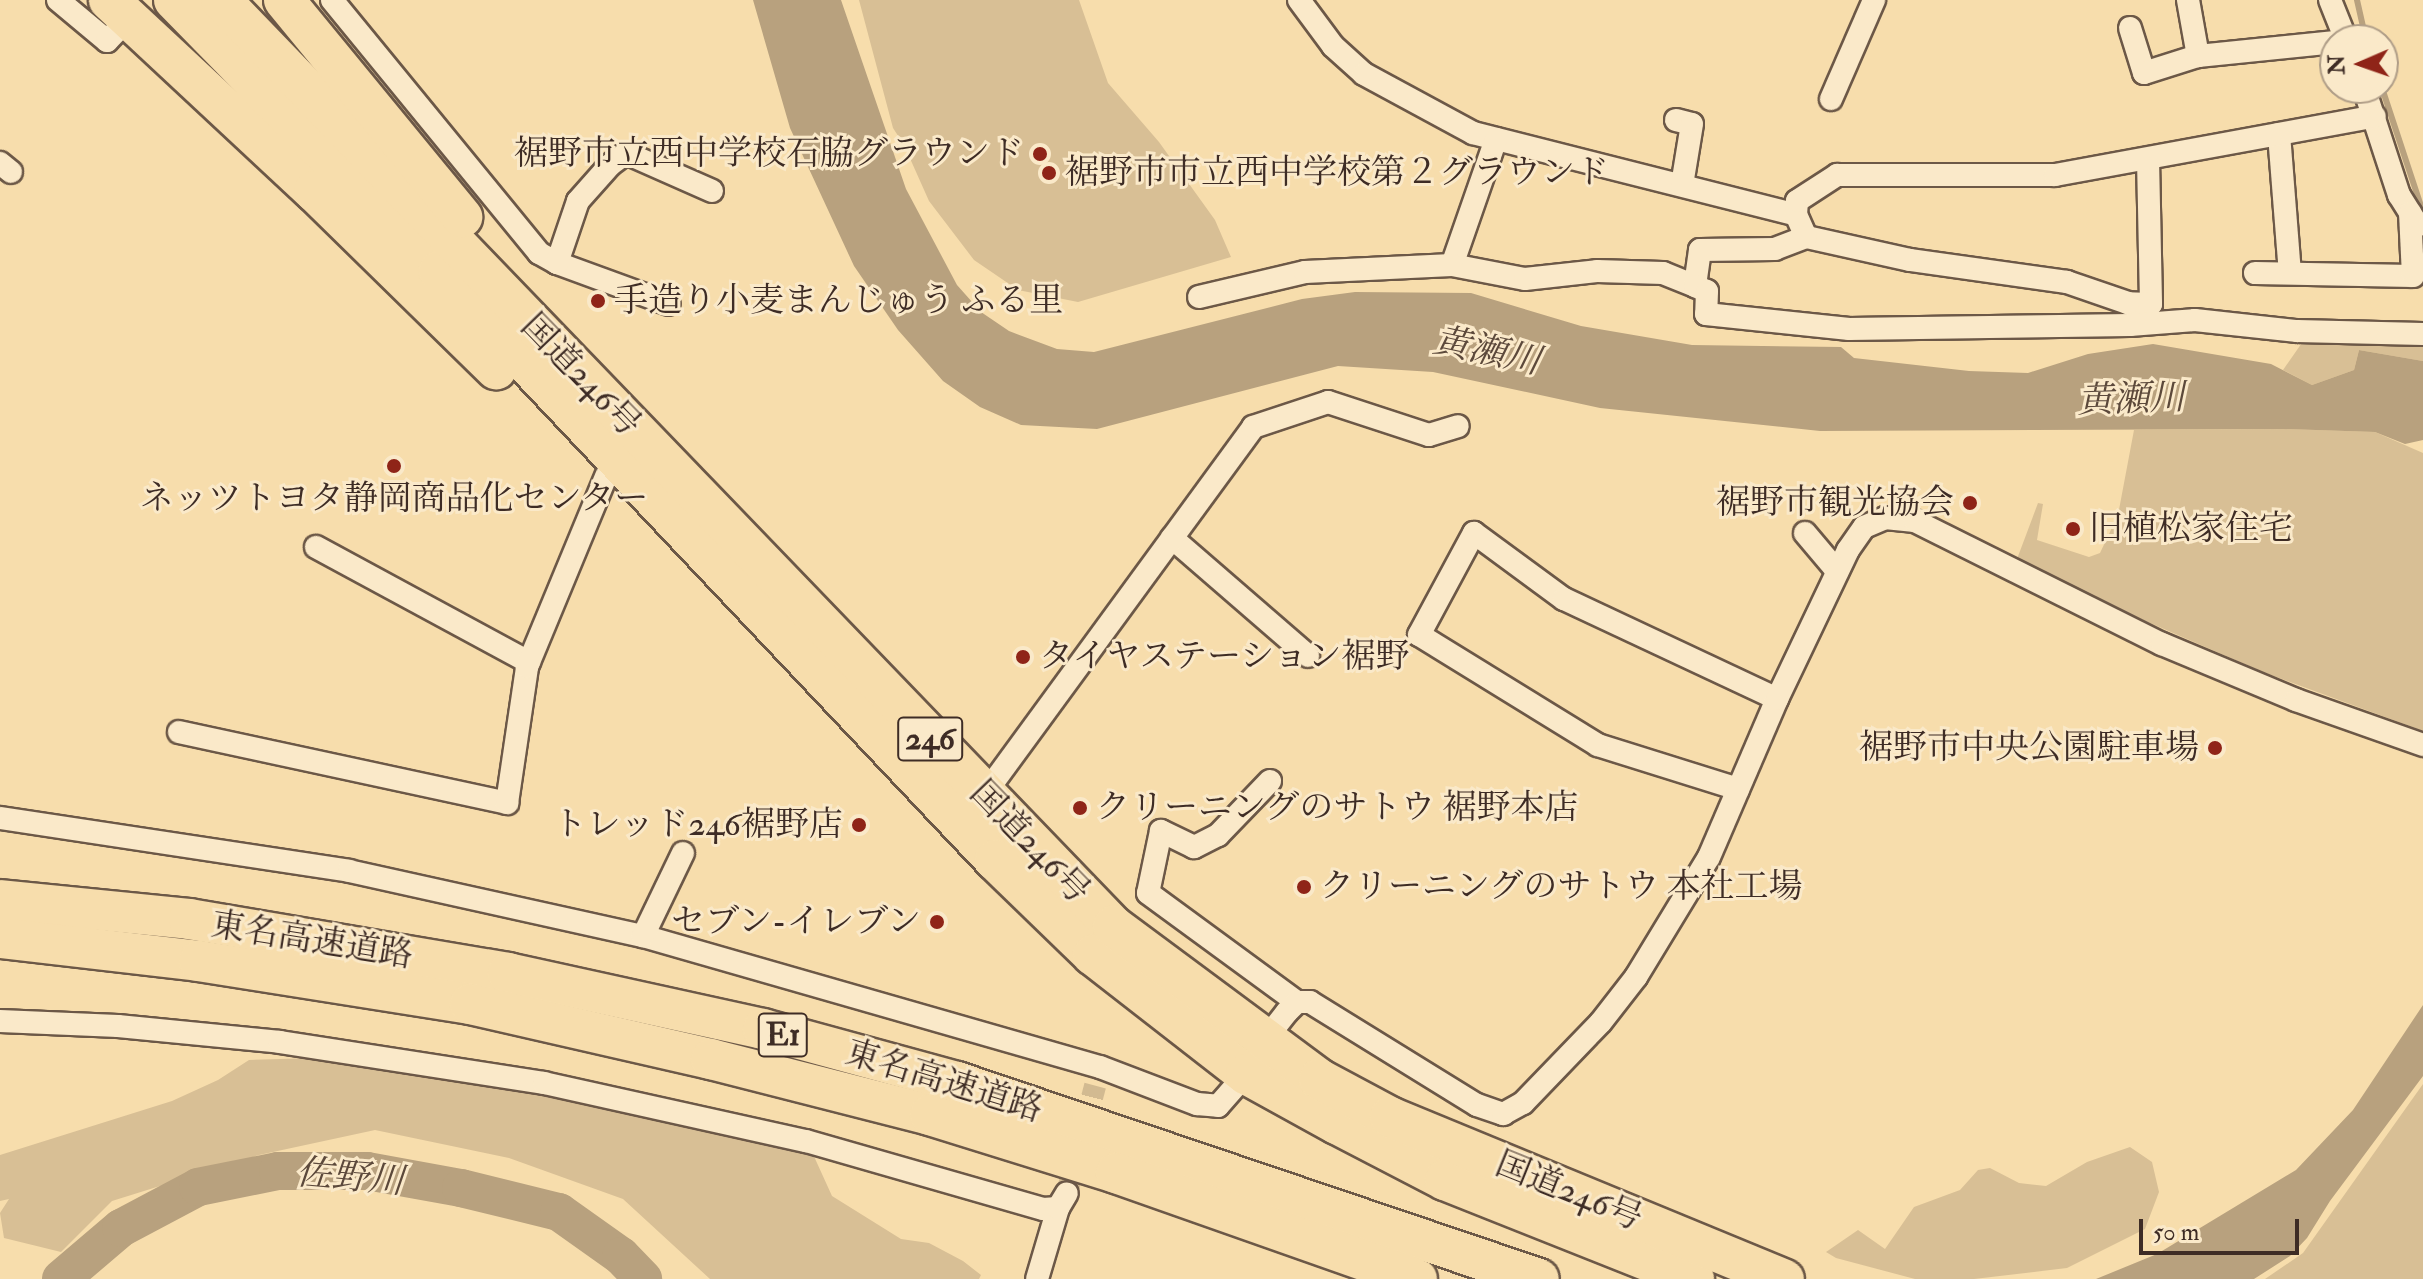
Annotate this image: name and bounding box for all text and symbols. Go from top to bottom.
north arrow [2319,24,2399,104]
text: N [2323,54,2351,75]
place label: 裾野市立西中学校石脇グラウンド [514,134,1024,174]
marker: 裾野市立西中学校石脇グラウンド [1031,145,1049,163]
place label: 裾野市市立西中学校第２グラウンド [1065,153,1609,193]
marker: 裾野市市立西中学校第２グラウンド [1040,164,1058,182]
place label: 手造り小麦まんじゅう ふる里 [614,281,1063,321]
marker: 手造り小麦まんじゅう ふる里 [589,292,607,310]
street label: 国道246号 [513,305,649,445]
water label: 黄瀬川 [1430,319,1544,383]
water label: 黄瀬川 [2076,376,2186,422]
marker: ネッツトヨタ静岡商品化センター [385,457,403,475]
place label: ネッツトヨタ静岡商品化センター [139,479,649,519]
place label: 裾野市観光協会 [1716,483,1954,523]
marker: 裾野市観光協会 [1961,494,1979,512]
place label: 旧植松家住宅 [2089,509,2293,549]
marker: 旧植松家住宅 [2064,520,2082,538]
place label: タイヤステーション裾野 [1039,637,1413,677]
marker: タイヤステーション裾野 [1014,648,1032,666]
road number: 246 [896,711,964,767]
place label: 裾野市中央公園駐車場 [1859,728,2199,768]
marker: 裾野市中央公園駐車場 [2206,739,2224,757]
street label: 国道246号 [962,772,1098,912]
place label: クリーニングのサトウ 裾野本店 [1096,788,1579,828]
marker: クリーニングのサトウ 裾野本店 [1071,799,1089,817]
place label: トレッド246裾野店 [552,805,843,845]
marker: トレッド246裾野店 [850,816,868,834]
place label: クリーニングのサトウ 本社工場 [1320,867,1803,907]
marker: クリーニングのサトウ 本社工場 [1295,878,1313,896]
place label: セブン-イレブン [669,902,921,942]
street label: 東名高速道路 [208,904,416,976]
marker: セブン-イレブン [928,913,946,931]
road number: E1 [757,1007,809,1063]
street label: 東名高速道路 [840,1032,1048,1130]
street label: 国道246号 [1490,1143,1648,1239]
water label: 佐野川 [294,1151,406,1203]
scale bar [2143,1203,2303,1253]
text: 50 m [2153,1217,2199,1248]

